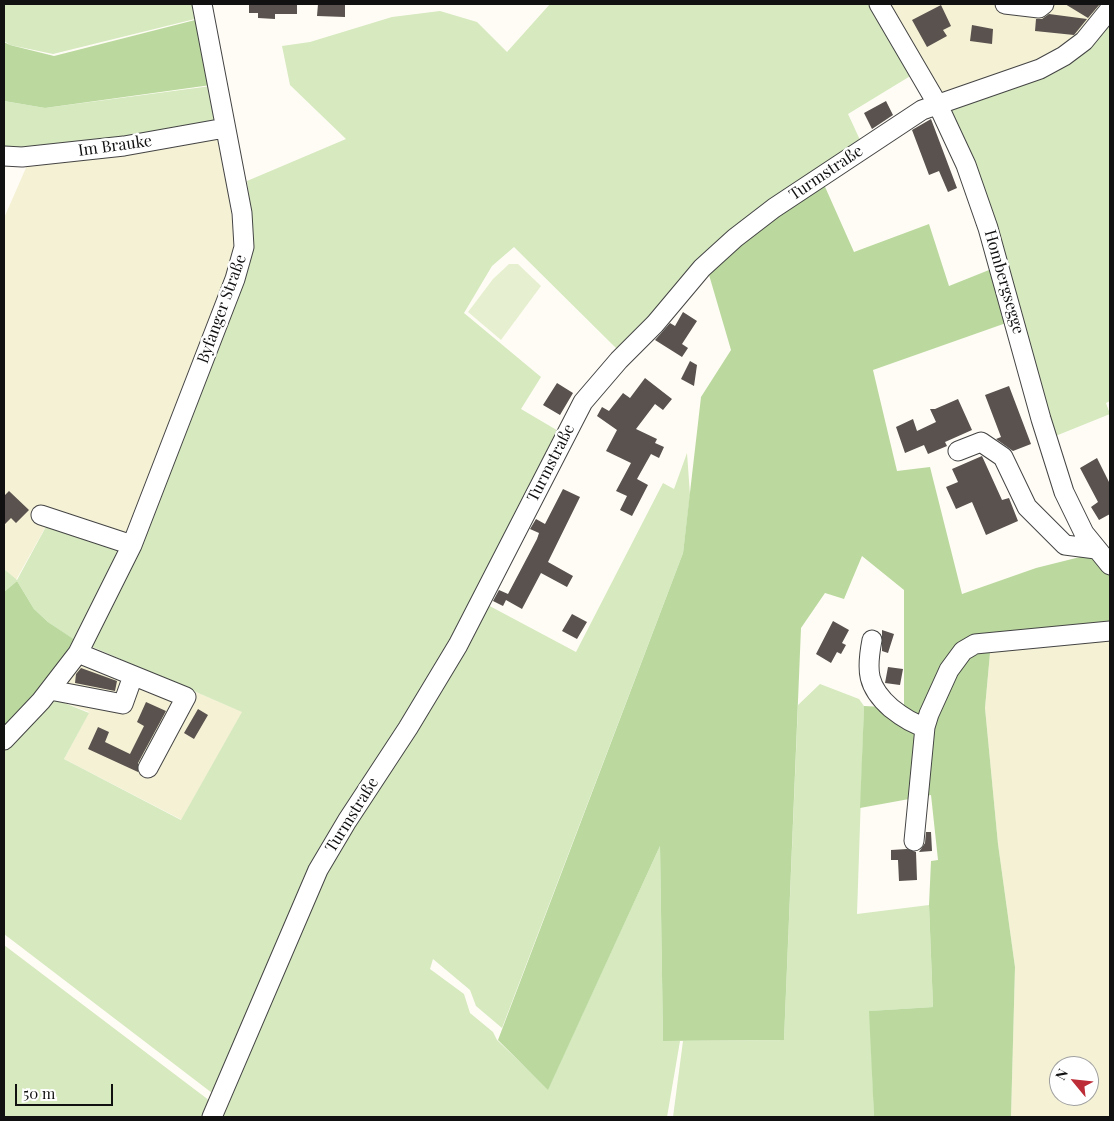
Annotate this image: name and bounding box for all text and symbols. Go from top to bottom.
street label: Im Brauke [77,131,153,161]
street label: Turmstraße [785,141,867,205]
street label: Hombergsegge [980,228,1028,336]
street label: Byfanger Straße [193,252,251,366]
street label: Turmstraße [523,421,579,505]
street label: Turmstraße [321,774,383,856]
north arrow [1049,1056,1099,1106]
text: N [1050,1065,1072,1083]
scale bar [18,1074,115,1106]
text: 50 m [23,1083,55,1103]

